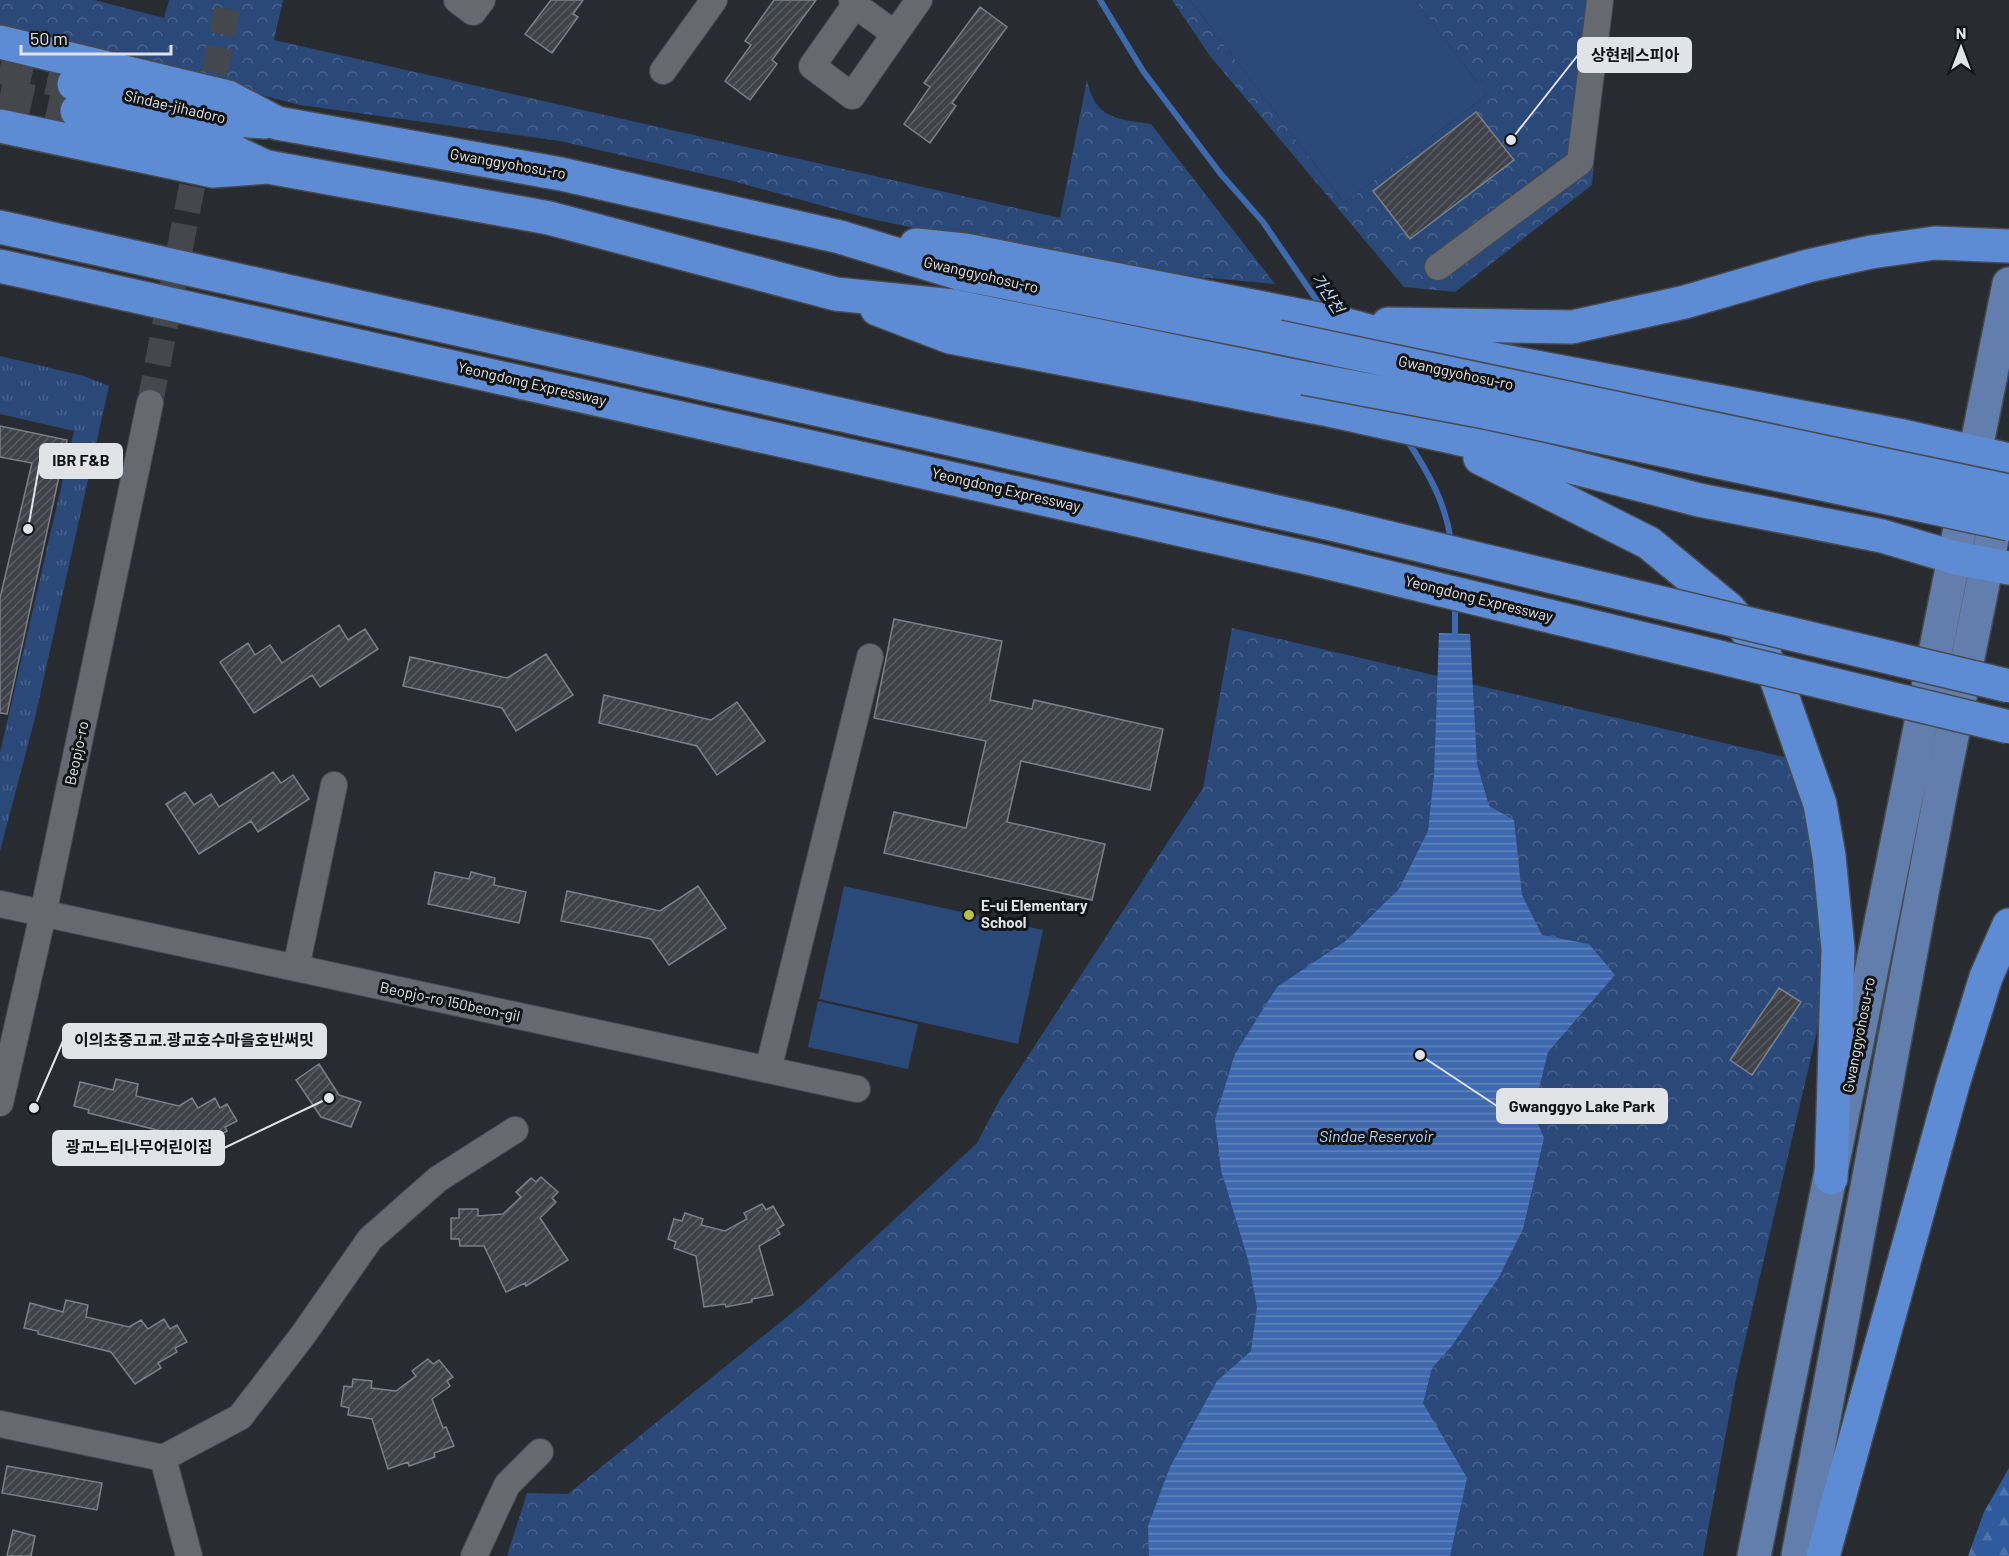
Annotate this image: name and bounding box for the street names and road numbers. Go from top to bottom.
street label: Sindae-jihadoro [123,86,228,126]
street label: Gwanggyohosu-ro [449,144,568,182]
street label: Gwanggyohosu-ro [922,252,1040,296]
street label: Gwanggyohosu-ro [1397,351,1515,393]
street label: Yeongdong Expressway [456,357,608,409]
street label: Yeongdong Expressway [930,463,1082,515]
street label: Yeongdong Expressway [1403,571,1555,625]
street label: Beopjo-ro [60,719,92,787]
street label: Gwanggyohosu-ro [1838,975,1878,1094]
street label: Beopjo-ro 150beon-gil [378,977,522,1025]

